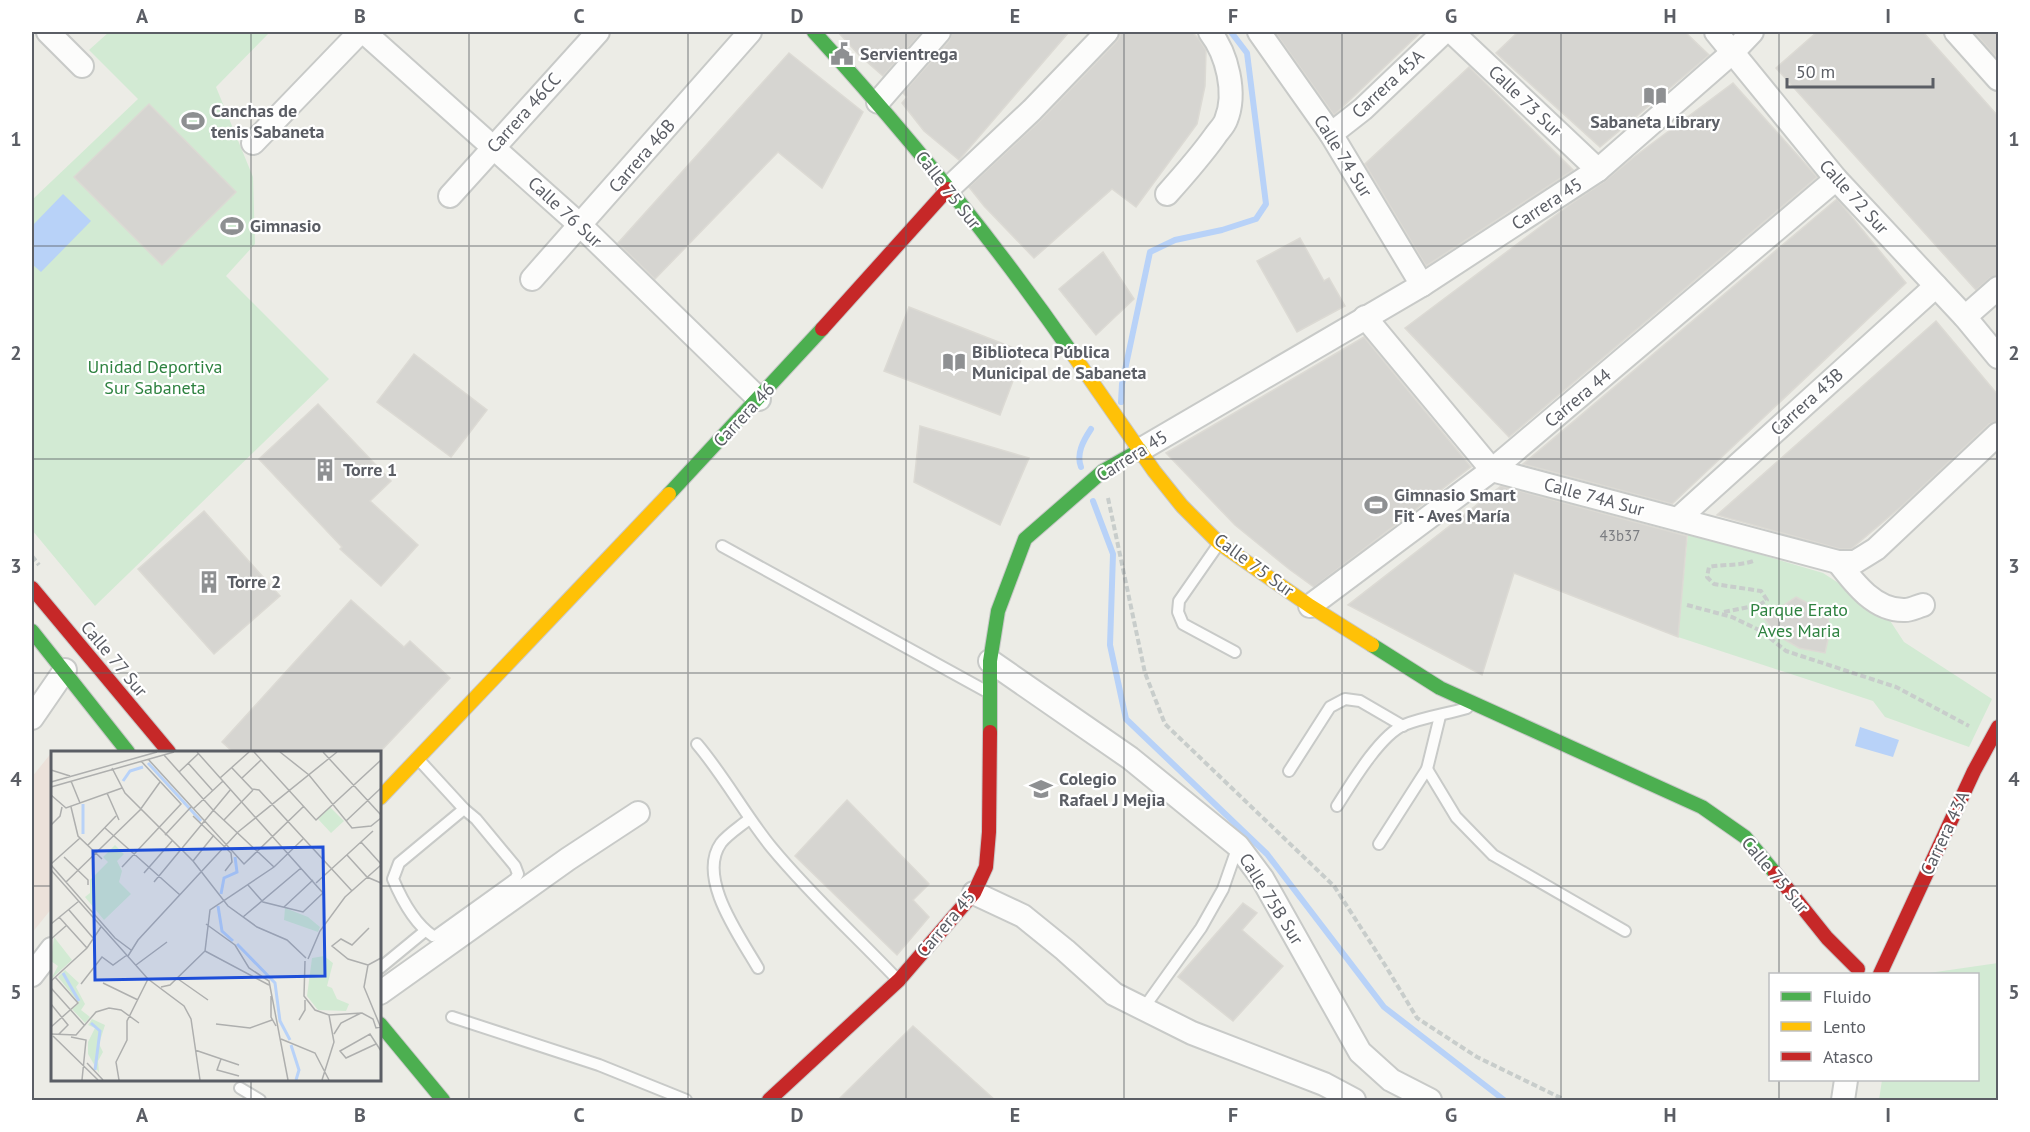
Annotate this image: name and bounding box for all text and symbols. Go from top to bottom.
text: A [136,3,149,29]
text: B [354,3,366,29]
text: C [573,3,585,29]
text: D [791,3,804,29]
text: E [1010,3,1020,29]
text: F [1228,3,1238,29]
text: G [1445,3,1457,29]
text: H [1663,3,1677,29]
text: I [1885,3,1891,29]
public building icon: Servientrega [829,41,855,67]
place label: Servientrega [860,42,958,65]
street label: Carrera 45A [1347,44,1429,123]
scale bar [1787,51,1932,89]
street label: Calle 73 Sur [1484,60,1567,141]
text: 50 m [1796,60,1835,83]
street label: Carrera 46CC [482,68,566,157]
library icon: Sabaneta Library [1642,83,1668,109]
place label: Canchas de tenis Sabaneta [211,99,324,143]
sports icon: Canchas de tenis Sabaneta [180,108,206,134]
street label: Calle 74 Sur [1309,110,1378,201]
place label: Sabaneta Library [1590,110,1720,133]
street label: Carrera 46B [603,114,680,197]
text: 1 [10,126,22,152]
text: 1 [2008,126,2020,152]
street label: Calle 75 Sur [911,146,986,233]
street label: Calle 72 Sur [1815,154,1894,239]
street label: Calle 76 Sur [523,171,607,252]
street label: Carrera 45 [1507,172,1586,235]
sports icon: Gimnasio [219,213,245,239]
place label: Gimnasio [250,214,321,237]
text: 2 [10,340,22,366]
place label: Biblioteca Pública Municipal de Sabaneta [972,340,1147,384]
text: 2 [2008,340,2020,366]
library icon: Biblioteca Pública Municipal de Sabaneta [941,349,967,375]
park label: Unidad Deportiva Sur Sabaneta [88,355,223,399]
street label: Carrera 44 [1540,363,1616,432]
street label: Carrera 43B [1765,363,1848,440]
street label: Carrera 46 [708,378,779,452]
street label: Carrera 45 [1092,425,1172,486]
building icon: Torre 1 [312,457,338,483]
place label: Torre 1 [343,458,397,481]
street label: Calle 74A Sur [1541,472,1647,521]
place label: Gimnasio Smart Fit - Aves María [1394,483,1517,527]
sports icon: Gimnasio Smart Fit - Aves María [1363,492,1389,518]
house number: 43b37 [1600,526,1640,545]
street label: Calle 75 Sur [1210,528,1299,601]
text: 3 [10,553,22,579]
text: 3 [2008,553,2020,579]
building icon: Torre 2 [196,569,222,595]
place label: Torre 2 [227,570,281,593]
park label: Parque Erato Aves Maria [1750,598,1848,642]
street label: Calle 77 Sur [76,616,153,701]
inset map [51,751,381,1081]
text: 4 [10,766,22,792]
text: 4 [2008,766,2020,792]
place label: Colegio Rafael J Mejia [1059,767,1165,811]
school or university icon: Colegio Rafael J Mejia [1028,776,1054,802]
street label: Carrera 43A [1915,787,1974,879]
street label: Calle 75 Sur [1737,832,1814,918]
street label: Calle 75B Sur [1234,849,1309,949]
street label: Carrera 45 [911,886,980,962]
legend [1769,973,1979,1081]
text: 5 [10,979,22,1005]
text: 5 [2008,979,2020,1005]
text: Fluido [1823,985,1871,1008]
text: Lento [1823,1015,1866,1038]
text: Atasco [1823,1045,1873,1068]
text: A [136,1102,149,1128]
text: B [354,1102,366,1128]
text: C [573,1102,585,1128]
text: D [791,1102,804,1128]
text: E [1010,1102,1020,1128]
text: F [1228,1102,1238,1128]
text: G [1445,1102,1457,1128]
text: H [1663,1102,1677,1128]
text: I [1885,1102,1891,1128]

